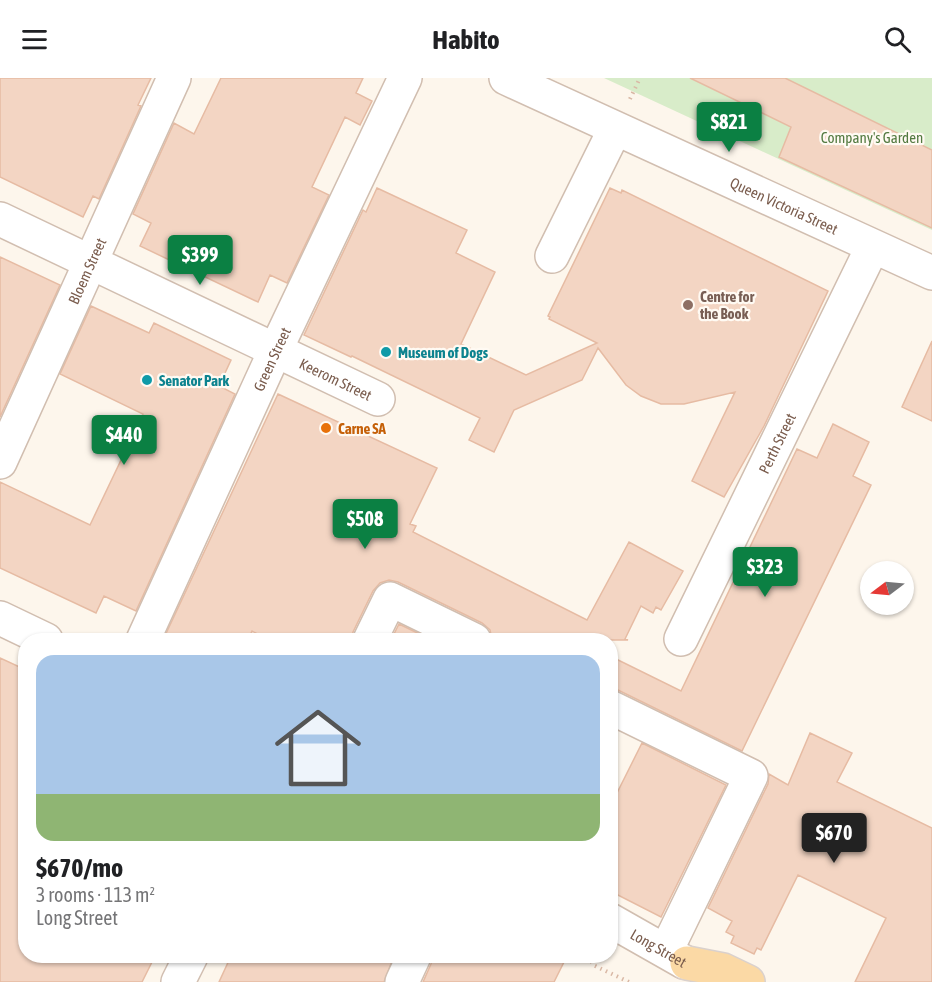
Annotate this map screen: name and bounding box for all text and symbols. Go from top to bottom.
icon: menu [18,23,51,56]
icon: search [881,23,914,56]
text: Habito [432,24,500,55]
pin: $821 [693,102,765,153]
text: $821 [711,110,747,133]
park label: Company's Garden [821,129,923,146]
street label: Queen Victoria Street [728,173,841,237]
street label: Bloem Street [64,235,109,306]
pin: $399 [164,235,236,286]
text: $399 [182,243,218,266]
place label: Centre for the Book [699,288,755,322]
marker: Centre for the Book [681,298,695,312]
street label: Green Street [250,324,294,394]
place label: Museum of Dogs [398,344,489,361]
marker: Museum of Dogs [379,345,393,359]
street label: Keerom Street [297,355,375,403]
place label: Senator Park [159,372,230,389]
marker: Senator Park [140,373,154,387]
street label: Perth Street [755,410,799,476]
pin: $440 [88,415,160,466]
place label: Carne SA [338,420,387,437]
marker: Carne SA [319,421,333,435]
text: $440 [106,423,142,446]
pin: $508 [329,499,401,550]
text: $508 [347,507,383,530]
pin: $323 [729,547,801,598]
text: $323 [747,555,783,578]
north arrow [860,561,914,615]
map controls [860,561,914,615]
icon: home [264,694,372,802]
pin: $670 [798,813,870,864]
text: $670 [816,821,852,844]
text: $670/mo [36,853,123,883]
text: 3 rooms · 113 m² [36,883,155,906]
text: Long Street [36,906,118,929]
street label: Long Street [628,925,690,970]

